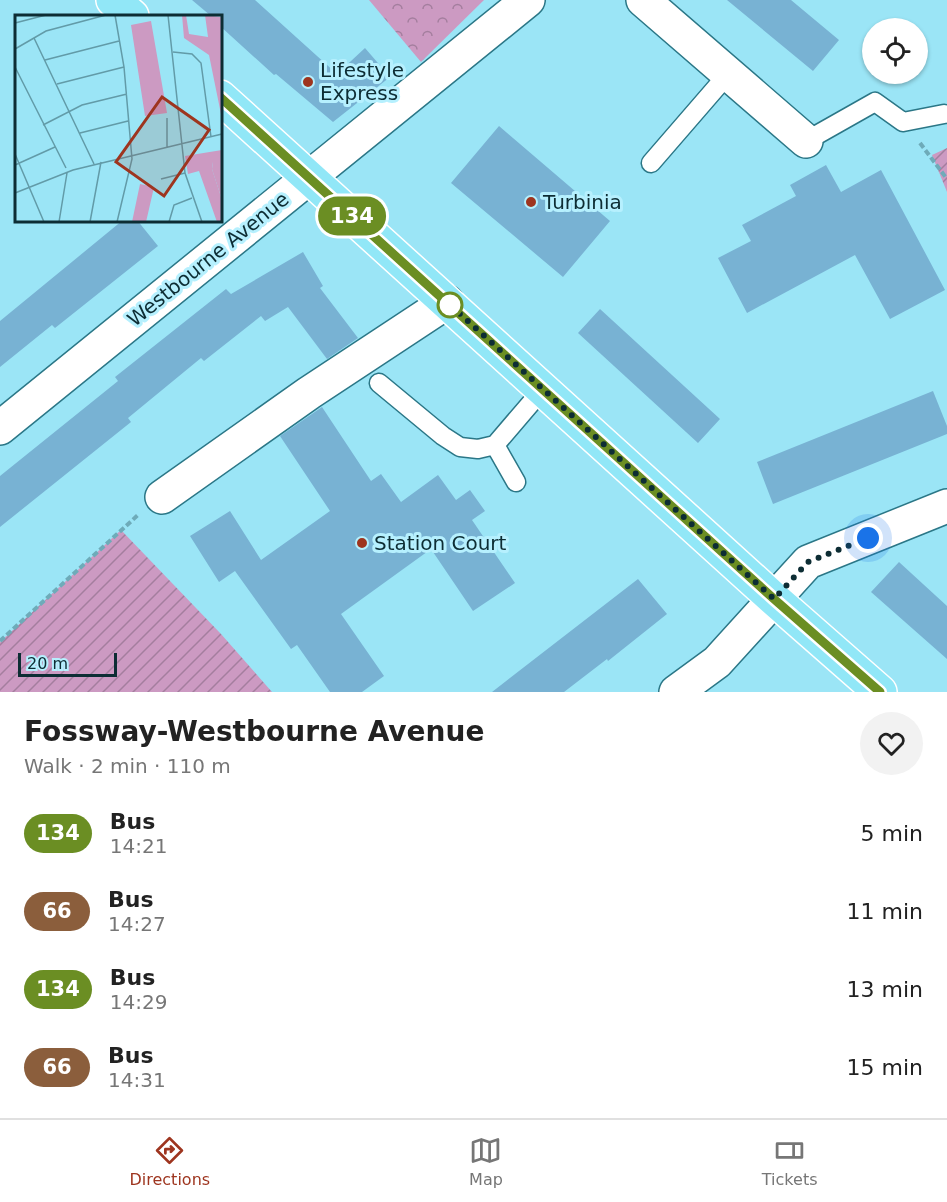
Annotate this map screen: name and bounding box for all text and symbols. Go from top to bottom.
inset map [15,15,222,222]
map controls [862,18,928,84]
button: locate [862,18,928,84]
place label: Lifestyle Express [320,58,404,105]
marker: Lifestyle Express [301,75,315,89]
street label: Westbourne Avenue [123,187,293,331]
place label: Turbinia [542,190,622,214]
marker: Turbinia [524,195,538,209]
line badge: 134 [318,196,386,236]
text: 134 [330,204,374,228]
unlabelled marker [437,292,463,318]
your location [853,523,883,553]
place label: Station Court [374,531,507,555]
marker: Station Court [355,536,369,550]
scale bar [18,650,117,678]
text: 20 m [27,654,68,673]
button: heart [860,712,923,775]
text: Fossway-Westbourne Avenue [24,715,484,748]
text: Walk · 2 min · 110 m [24,754,231,778]
text: Bus [110,809,155,834]
text: 134 [36,821,80,845]
text: 5 min [861,821,923,846]
text: 14:21 [110,834,167,858]
text: Bus [108,887,154,912]
text: 66 [42,899,72,923]
text: 11 min [847,899,923,924]
text: 14:27 [108,912,166,936]
text: Bus [110,965,155,990]
text: 134 [36,977,80,1001]
text: 13 min [847,977,923,1002]
text: 14:29 [110,990,167,1014]
text: Bus [108,1043,154,1068]
text: 66 [42,1055,72,1079]
text: 15 min [847,1055,923,1080]
text: 14:31 [108,1068,166,1092]
tab: Directions [129,1134,210,1189]
tab: Map [469,1134,503,1189]
tab: Tickets [762,1134,817,1189]

